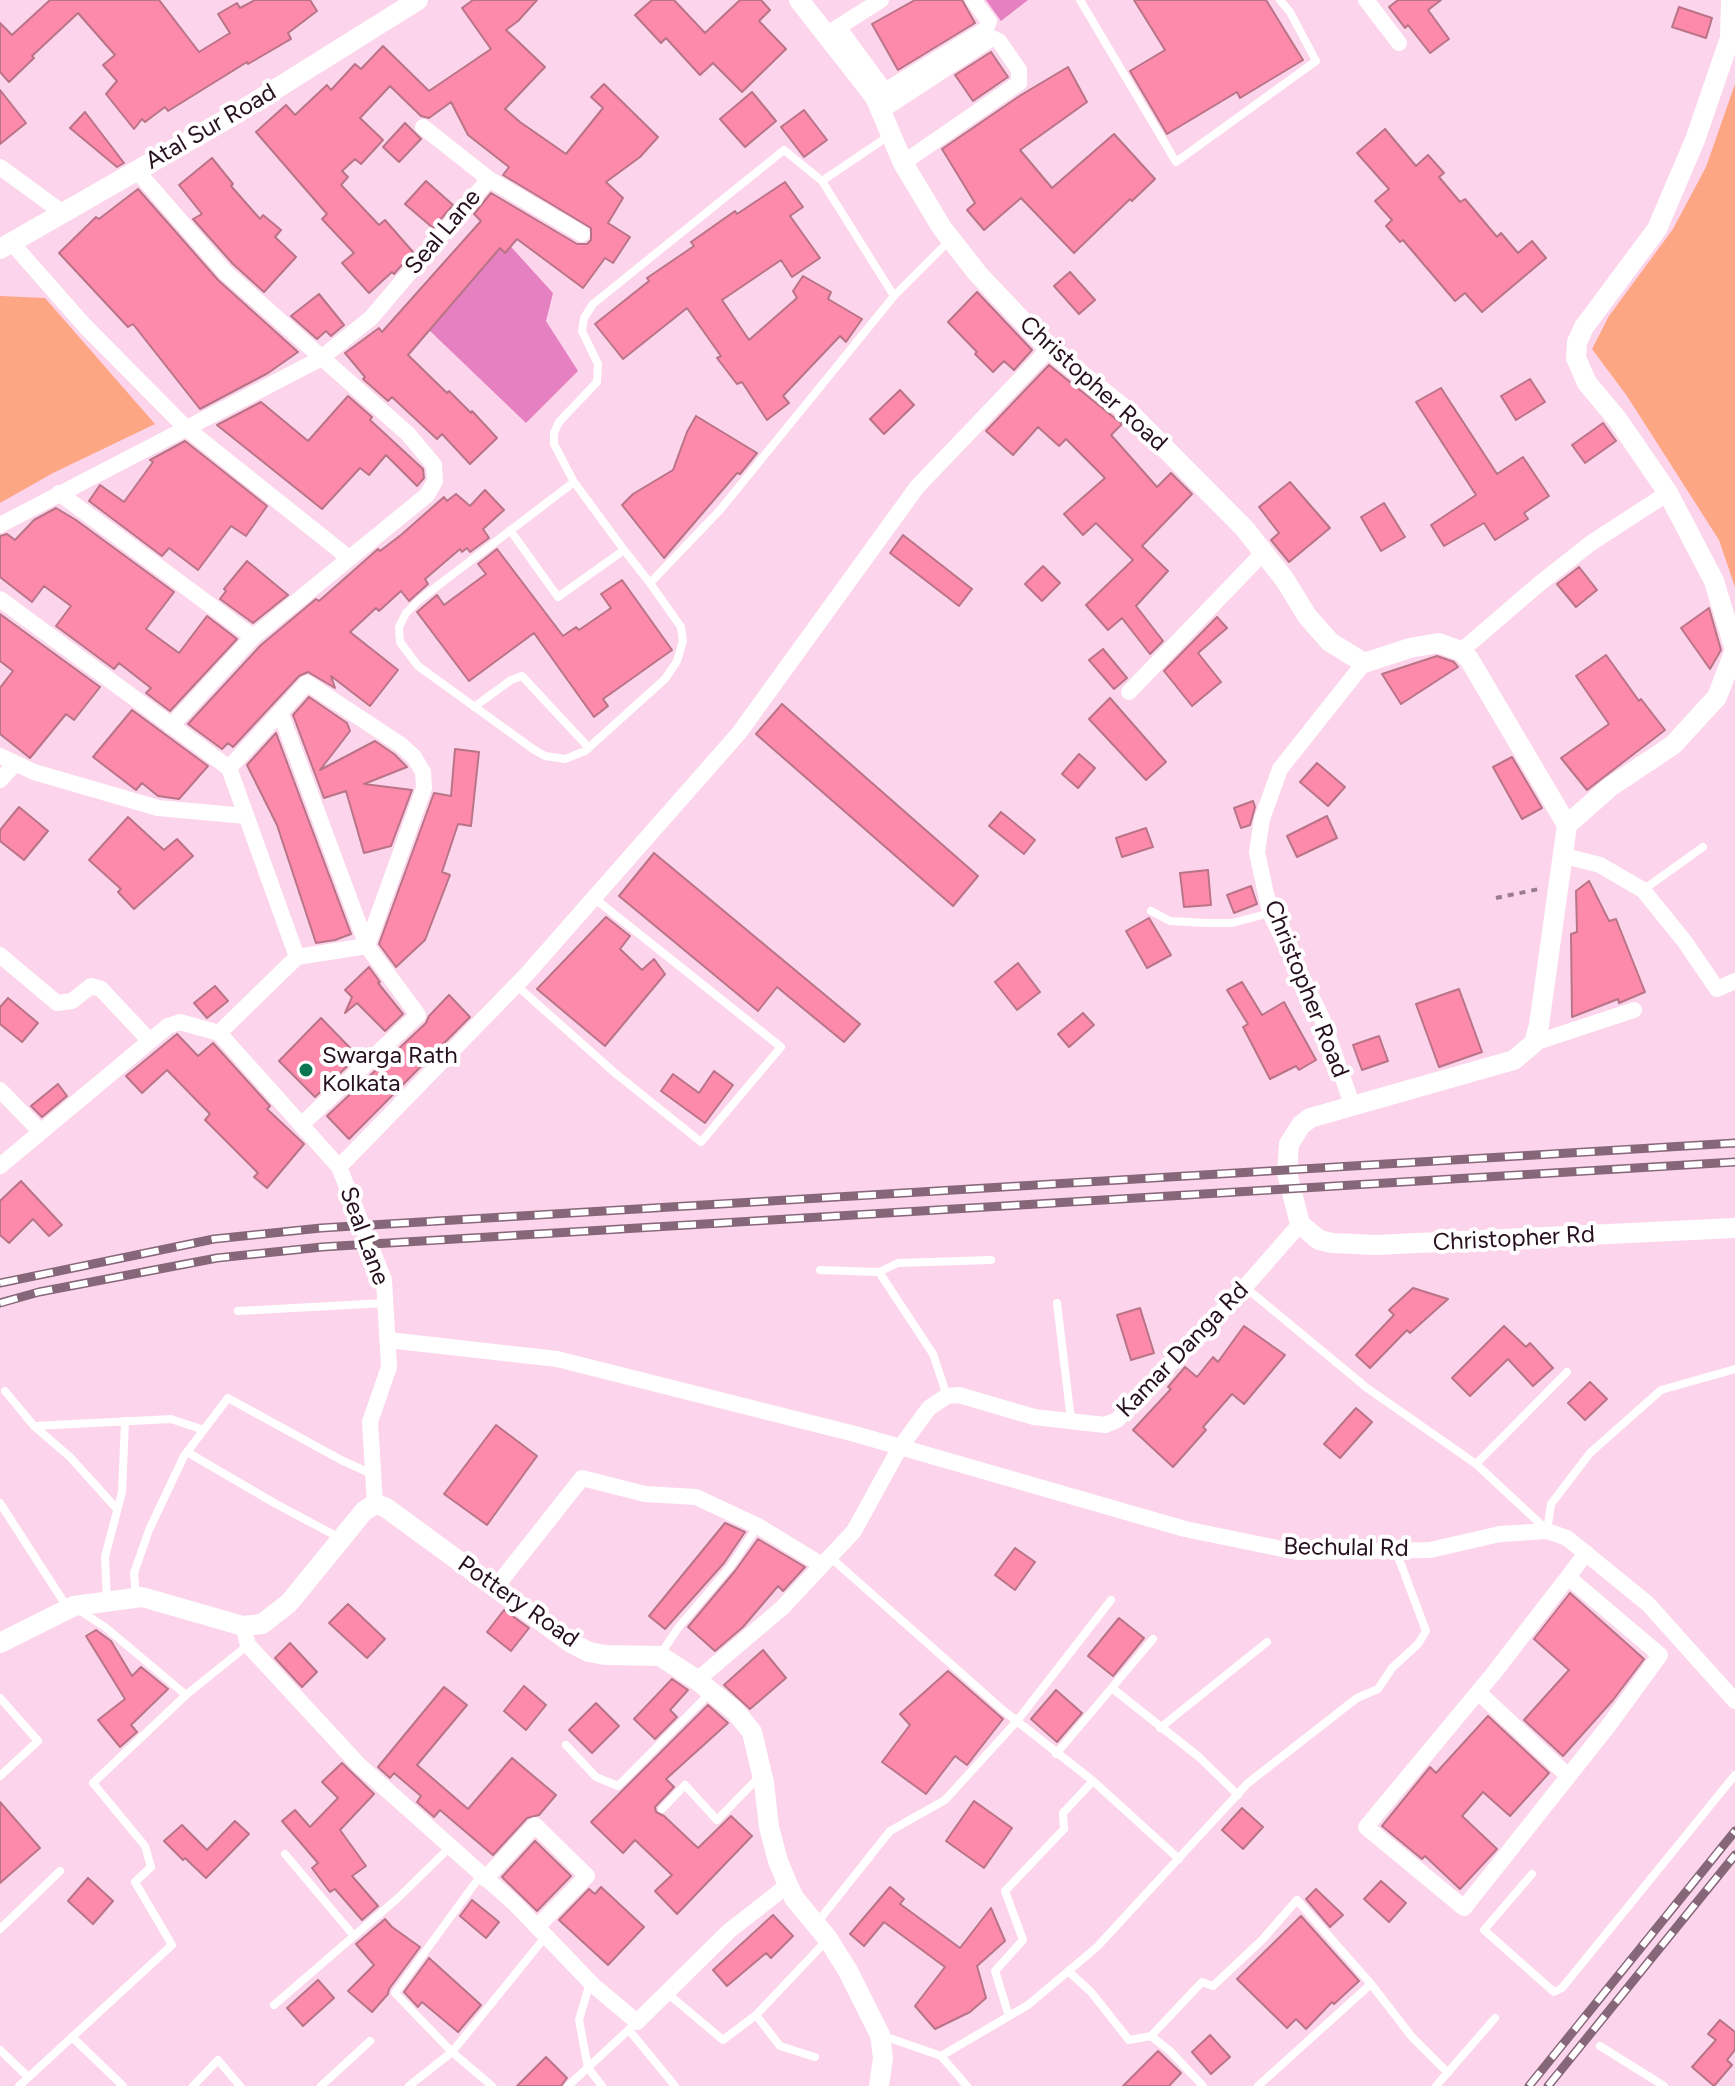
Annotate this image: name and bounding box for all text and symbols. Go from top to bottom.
street label: Atal Sur Road [141,78,281,176]
street label: Seal Lane [399,183,487,281]
street label: Christopher Road [1013,310,1173,458]
street label: Christopher Road [1257,896,1355,1082]
place label: Swarga Rath Kolkata [322,1042,458,1098]
marker: Swarga Rath Kolkata [297,1061,315,1079]
street label: Seal Lane [333,1183,395,1289]
street label: Christopher Rd [1432,1220,1596,1258]
street label: Kamar Danga Rd [1111,1276,1255,1424]
street label: Bechulal Rd [1283,1533,1409,1563]
street label: Pottery Road [452,1550,584,1654]

